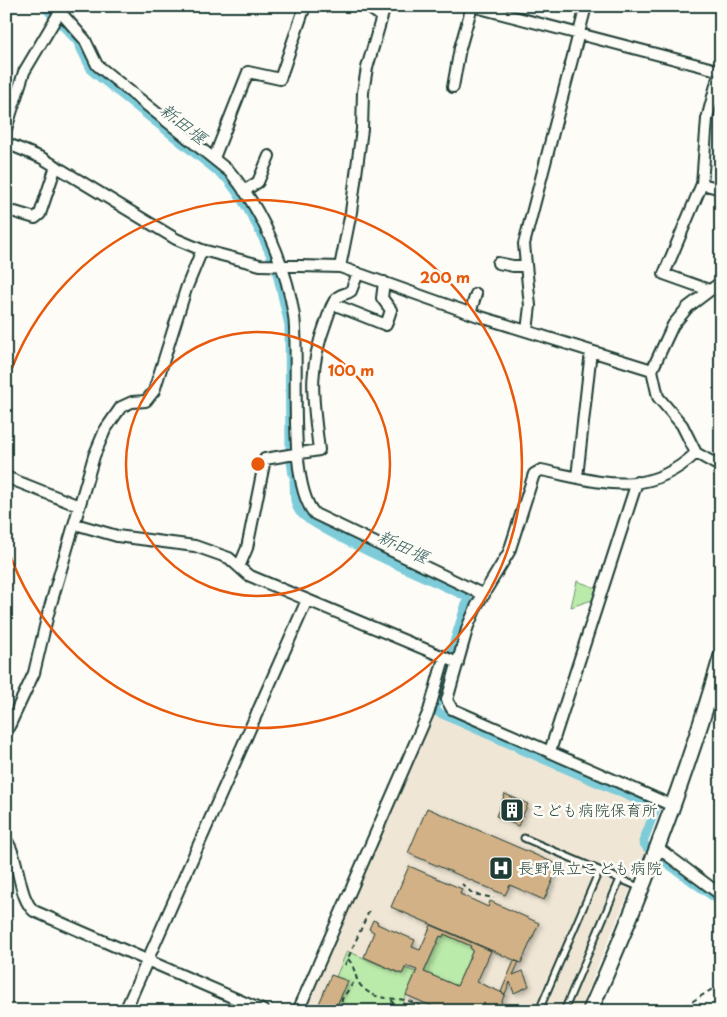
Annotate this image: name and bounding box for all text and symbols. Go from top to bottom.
water label: 新田堰 [154,95,215,152]
text: 200 m [420,265,470,288]
text: 100 m [328,358,374,381]
centre of rings [249,455,267,473]
water label: 新田堰 [373,522,436,570]
building icon: こども病院保育所 [499,797,525,823]
place label: こども病院保育所 [530,797,658,821]
hospital icon: 長野県立こども病院 [488,855,514,881]
place label: 長野県立こども病院 [518,855,662,879]

